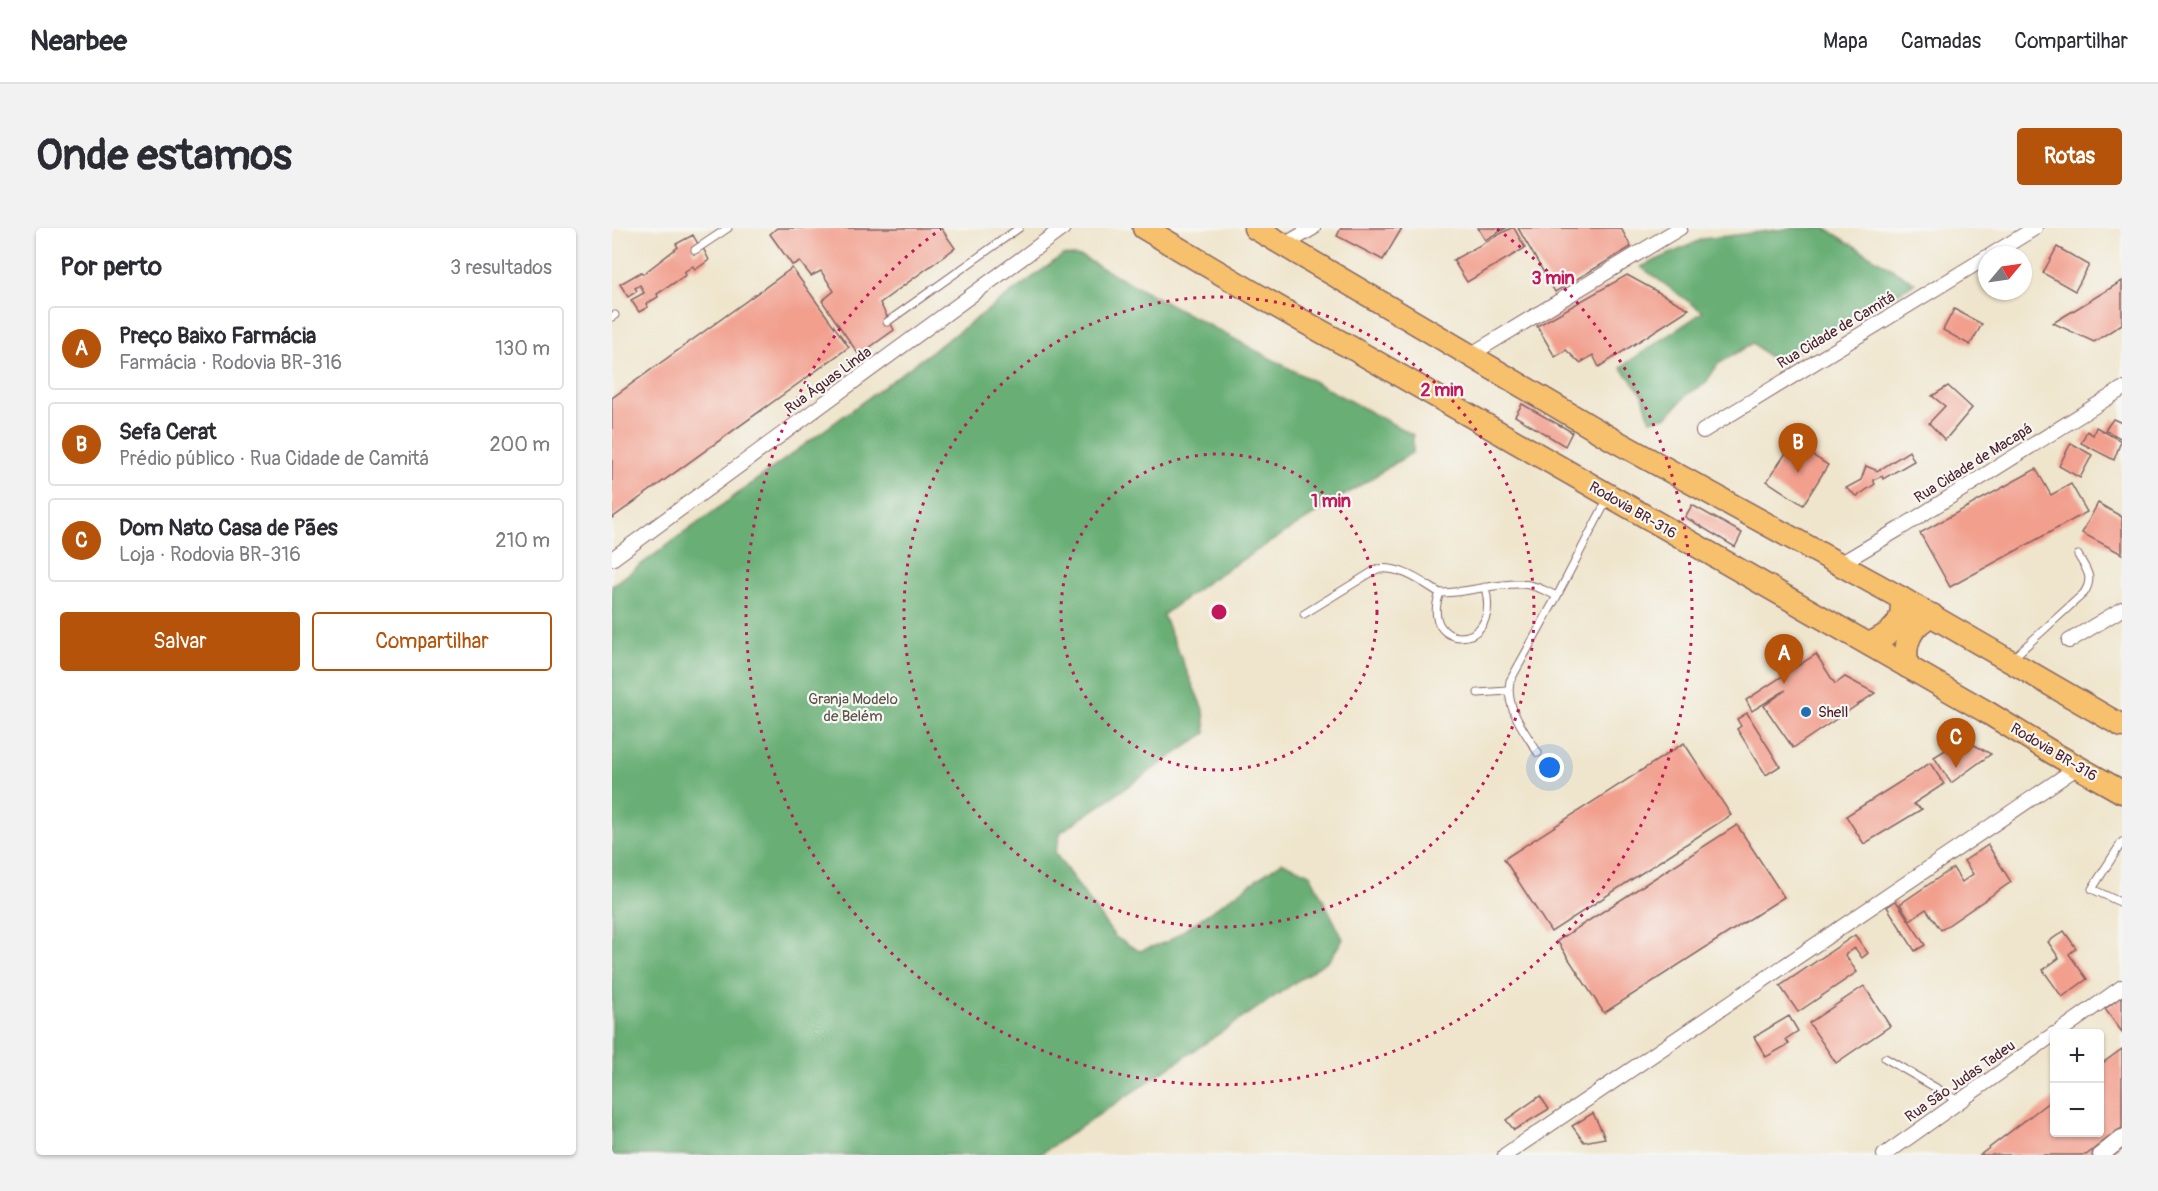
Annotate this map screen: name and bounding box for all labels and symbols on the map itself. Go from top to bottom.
north arrow [1978,246,2032,300]
text: 3 min [1531,267,1575,290]
street label: Rua Cidade de Camitá [1774,288,1899,373]
street label: Rua Águas Linda [781,343,875,418]
text: 2 min [1420,379,1464,402]
street label: Rua Cidade de Macapá [1911,419,2036,507]
pin: B [1778,424,1818,473]
street label: Rodovia BR-316 [1586,478,1680,543]
text: 1 min [1311,490,1351,513]
centre of rings [1209,602,1229,622]
pin: A [1764,634,1804,684]
park label: Granja Modelo de Belém [808,690,898,726]
place label: Shell [1818,703,1848,722]
marker: Shell [1799,705,1813,719]
pin: C [1936,718,1976,768]
street label: Rodovia BR-316 [2007,719,2101,786]
your location [1535,753,1564,782]
street label: Rua São Judas Tadeu [1902,1036,2019,1127]

